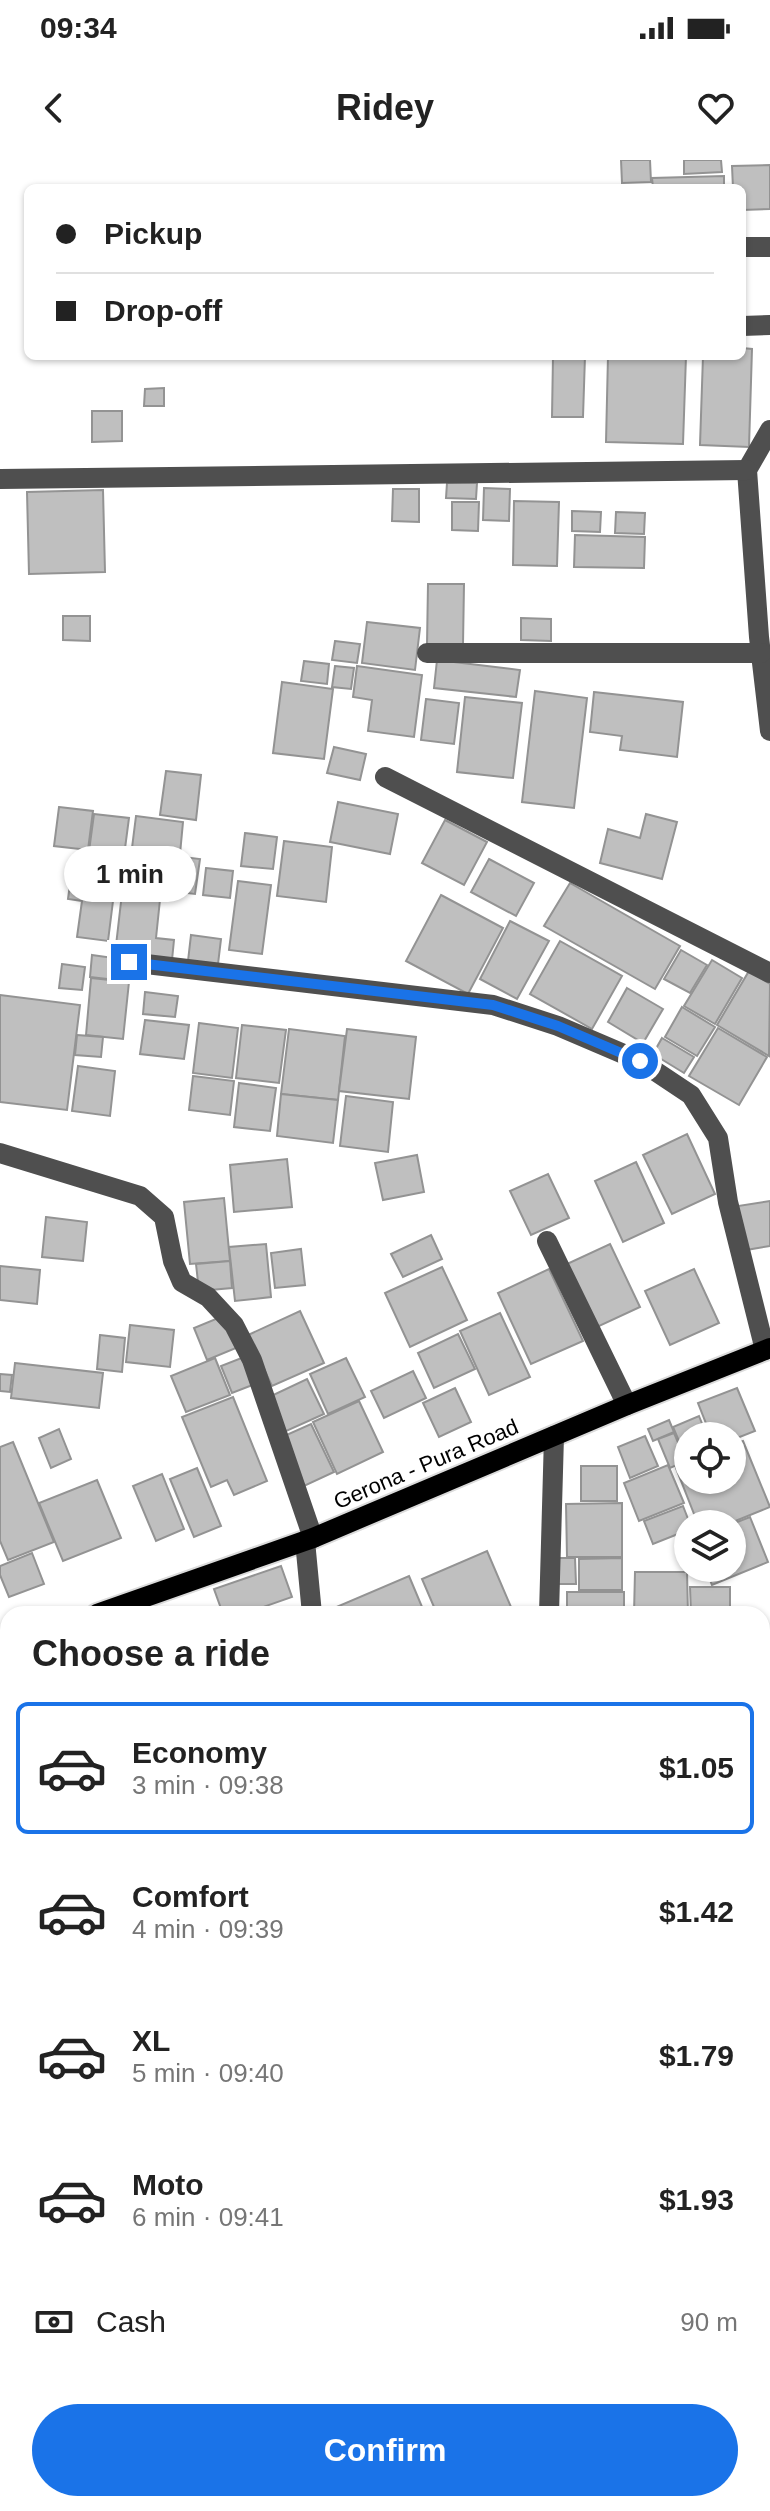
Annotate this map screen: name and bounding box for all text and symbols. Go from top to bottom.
text: 09:34 [40,11,117,44]
icon: back [32,86,76,130]
icon: heart [694,86,738,130]
text: Ridey [336,87,434,128]
text: Pickup [104,217,202,250]
text: Drop-off [104,294,222,327]
callout: 1 min [63,846,195,902]
text: 1 min [96,859,164,889]
route end [111,944,147,980]
route start [622,1043,658,1079]
street label: Gerona - Pura Road [330,1414,522,1514]
map controls [674,1422,746,1582]
button: locate [674,1422,746,1494]
button: layers [674,1510,746,1582]
text: Choose a ride [32,1633,270,1674]
icon: car [36,1732,108,1804]
text: Economy [132,1736,267,1769]
text: $1.05 [659,1751,734,1784]
text: 3 min · 09:38 [132,1770,284,1800]
icon: car [36,1876,108,1948]
text: Comfort [132,1880,249,1913]
text: $1.42 [659,1895,734,1928]
text: 4 min · 09:39 [132,1914,284,1944]
icon: car [36,2020,108,2092]
text: XL [132,2024,170,2057]
text: $1.79 [659,2039,734,2072]
text: 5 min · 09:40 [132,2058,284,2088]
icon: car [36,2164,108,2236]
text: Moto [132,2168,204,2201]
text: $1.93 [659,2183,734,2216]
text: 6 min · 09:41 [132,2202,284,2232]
icon: cash [32,2300,76,2344]
text: Cash [96,2305,166,2338]
text: 90 m [680,2307,738,2337]
button: Confirm [32,2404,738,2496]

